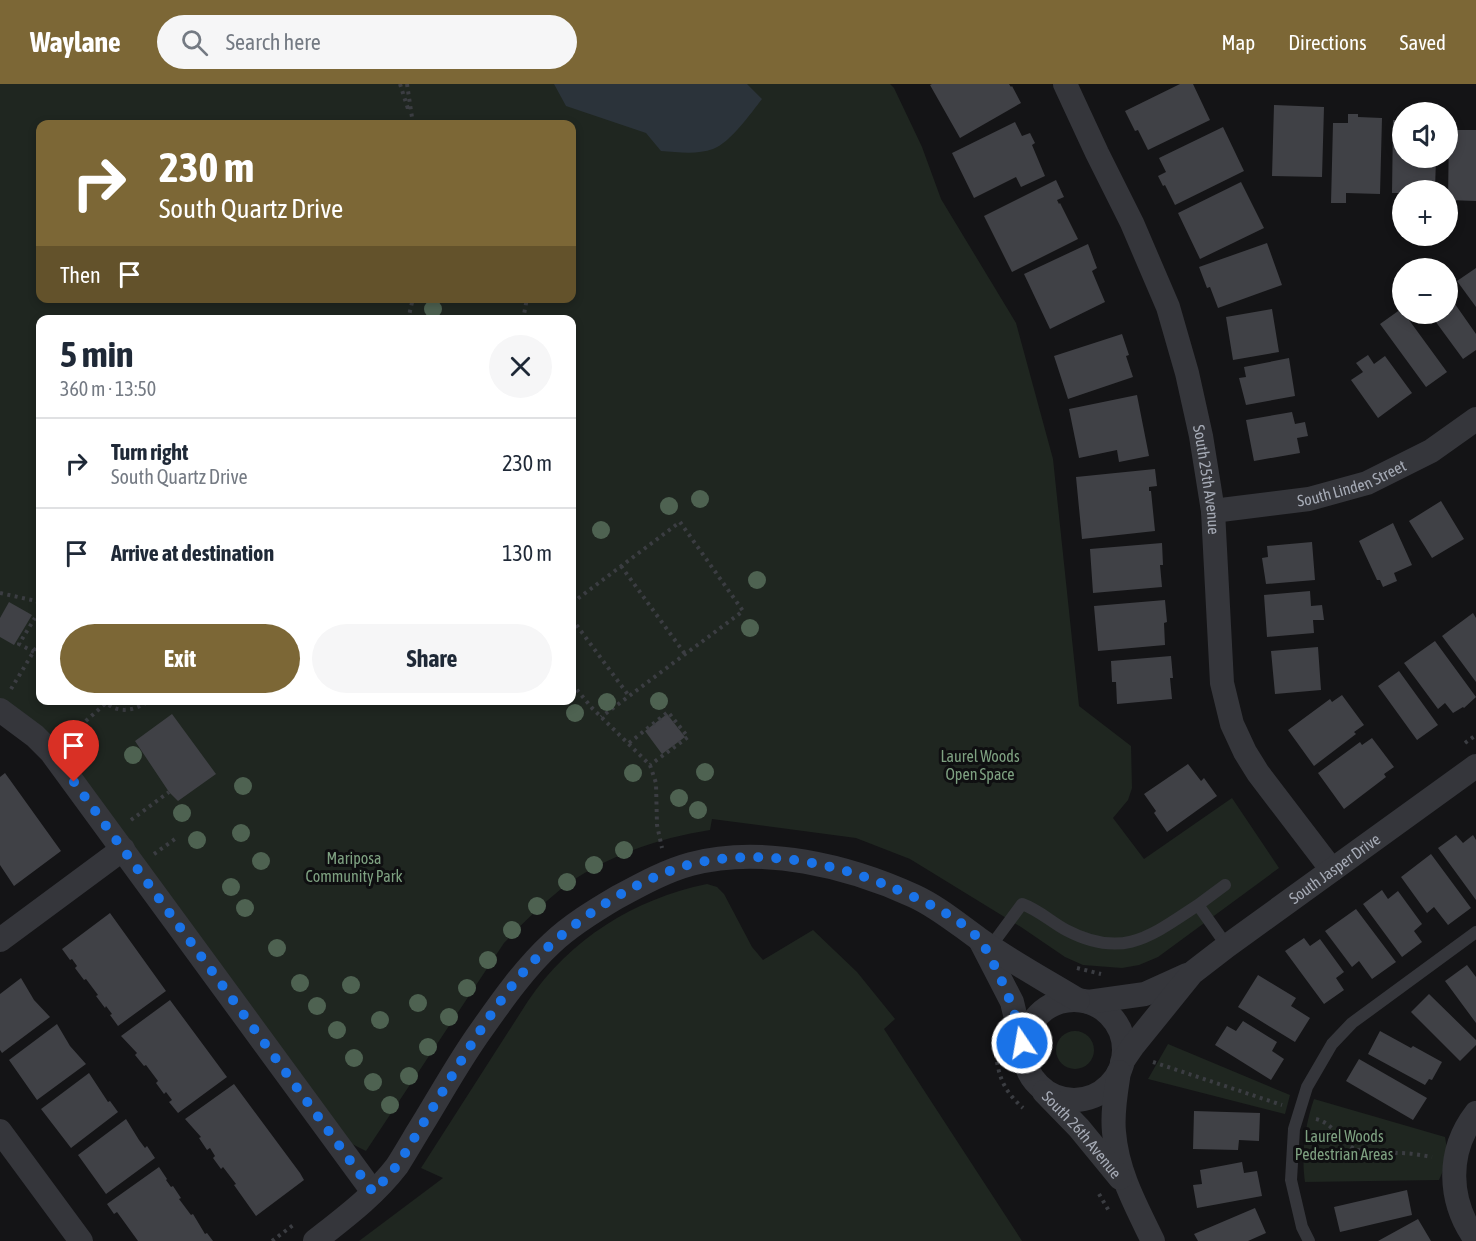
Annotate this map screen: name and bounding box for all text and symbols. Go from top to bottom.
search box [157,15,577,69]
text: Waylane [30,26,121,58]
icon: search [178,26,211,59]
text: Search here [226,29,321,55]
text: Map [1221,30,1255,54]
text: Directions [1288,30,1367,54]
text: Saved [1400,30,1446,54]
map controls [1392,102,1458,324]
button: sound [1392,102,1458,168]
text: 230 m [159,143,254,191]
icon: right [60,144,138,222]
button: + [1392,180,1458,246]
text: South Quartz Drive [159,193,343,224]
icon: arrive [113,258,146,291]
button: − [1392,258,1458,324]
text: Then [60,262,101,288]
text: 5 min [60,333,134,375]
button: close [489,335,552,398]
text: 360 m · 13:50 [60,377,156,400]
street label: South 25th Avenue [1190,423,1223,535]
text: Turn right [111,439,188,465]
icon: right [60,447,93,480]
text: 230 m [502,450,552,476]
street label: South Linden Street [1296,456,1409,509]
text: South Quartz Drive [111,465,248,488]
icon: arrive [60,537,93,570]
text: Arrive at destination [111,540,274,566]
text: 130 m [502,540,552,566]
button: Exit [60,624,300,693]
button: Share [312,624,552,693]
pin [48,720,99,782]
icon: arrive [57,729,90,762]
park label: Laurel Woods Open Space [940,747,1020,784]
street label: South Jasper Drive [1285,830,1383,907]
park label: Mariposa Community Park [305,849,403,886]
position arrow [990,1011,1054,1075]
street label: South 26th Avenue [1039,1087,1125,1182]
park label: Laurel Woods Pedestrian Areas [1295,1127,1394,1163]

